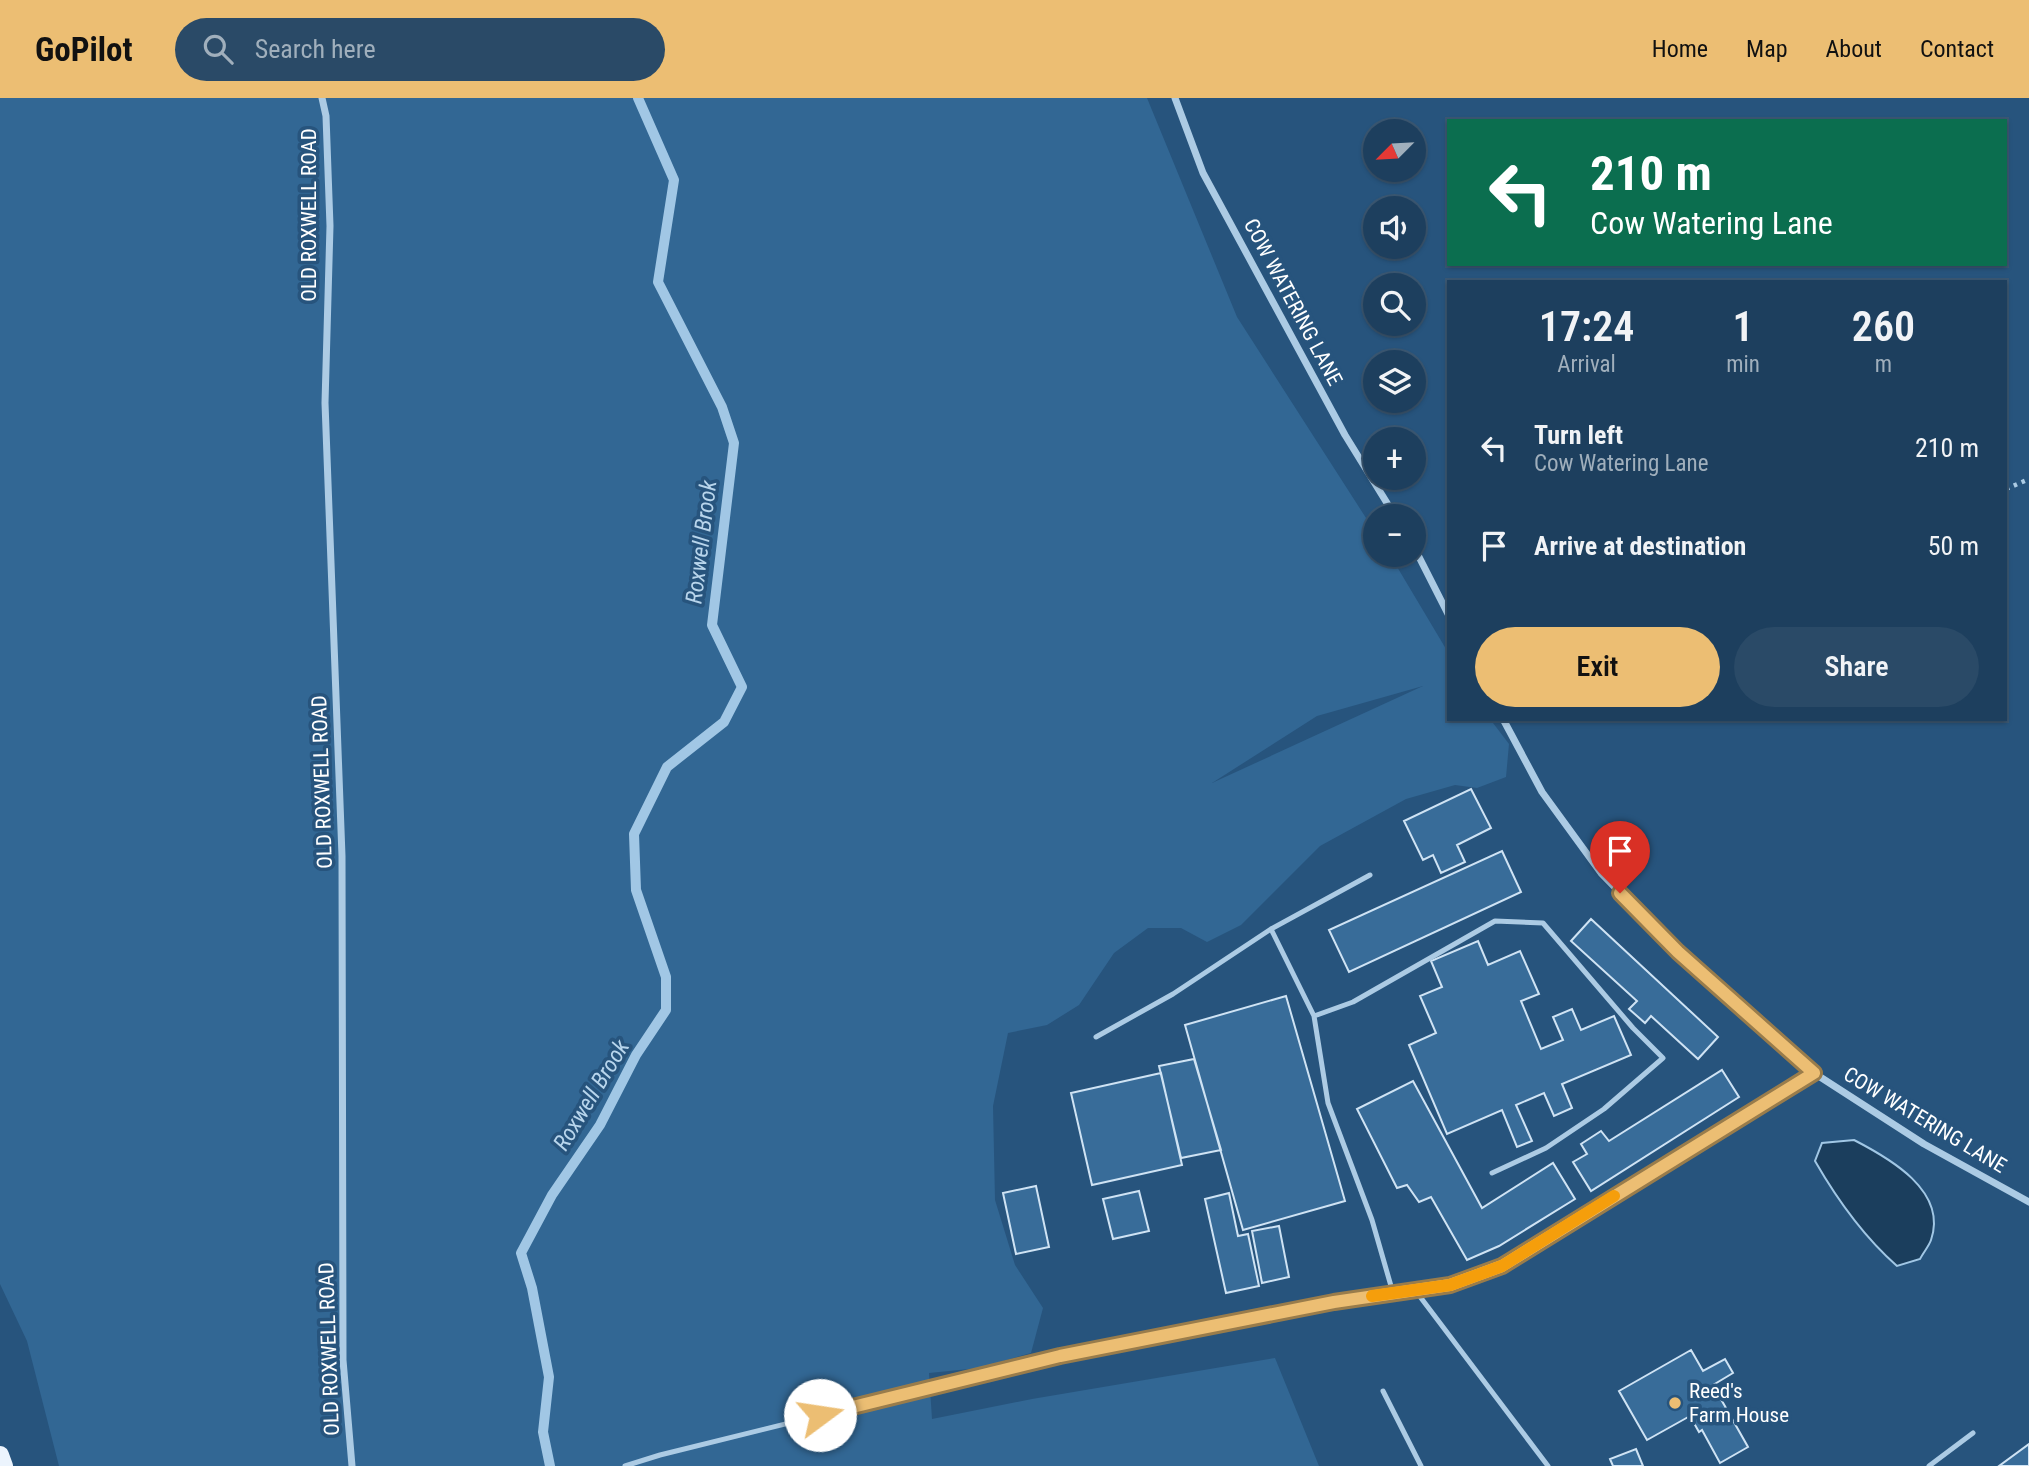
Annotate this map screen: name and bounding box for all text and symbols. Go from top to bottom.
search box [175,18,665,81]
text: GoPilot [35,30,133,69]
icon: search [199,30,237,68]
text: Search here [255,34,376,64]
text: Home [1652,35,1708,63]
text: Map [1746,35,1788,63]
text: About [1826,35,1882,63]
text: Contact [1920,35,1994,63]
north arrow [1363,119,1426,182]
map controls [1363,119,1426,567]
street label: OLD ROXWELL ROAD [297,128,321,302]
text: 210 m [1590,145,1712,202]
icon: left [1475,147,1566,238]
button: sound [1363,196,1426,259]
text: Cow Watering Lane [1590,204,1833,242]
street label: COW WATERING LANE [1239,215,1347,389]
button: search [1363,273,1426,336]
text: 17:24 [1539,302,1634,351]
text: 1 [1733,302,1754,351]
text: 260 [1852,302,1915,351]
button: layers [1363,350,1426,413]
text: Arrival [1557,351,1616,378]
text: min [1726,351,1760,378]
text: m [1875,351,1892,378]
text: Turn left [1534,420,1623,450]
button: + [1363,427,1426,490]
icon: left [1475,429,1513,467]
text: 210 m [1915,433,1979,463]
text: Cow Watering Lane [1534,450,1709,477]
water label: Roxwell Brook [681,478,723,605]
button: − [1363,504,1426,567]
icon: arrive [1475,527,1513,565]
text: Arrive at destination [1534,531,1746,561]
text: 50 m [1928,531,1979,561]
button: Exit [1475,627,1720,707]
button: Share [1734,627,1979,707]
street label: OLD ROXWELL ROAD [307,695,337,869]
pin [1590,821,1650,893]
icon: arrive [1601,832,1639,870]
water label: Roxwell Brook [548,1034,635,1155]
street label: COW WATERING LANE [1839,1062,2011,1178]
street label: OLD ROXWELL ROAD [314,1262,344,1436]
position arrow [783,1378,857,1452]
place label: Reed's Farm House [1689,1379,1789,1427]
marker: Reed's Farm House [1667,1395,1683,1411]

